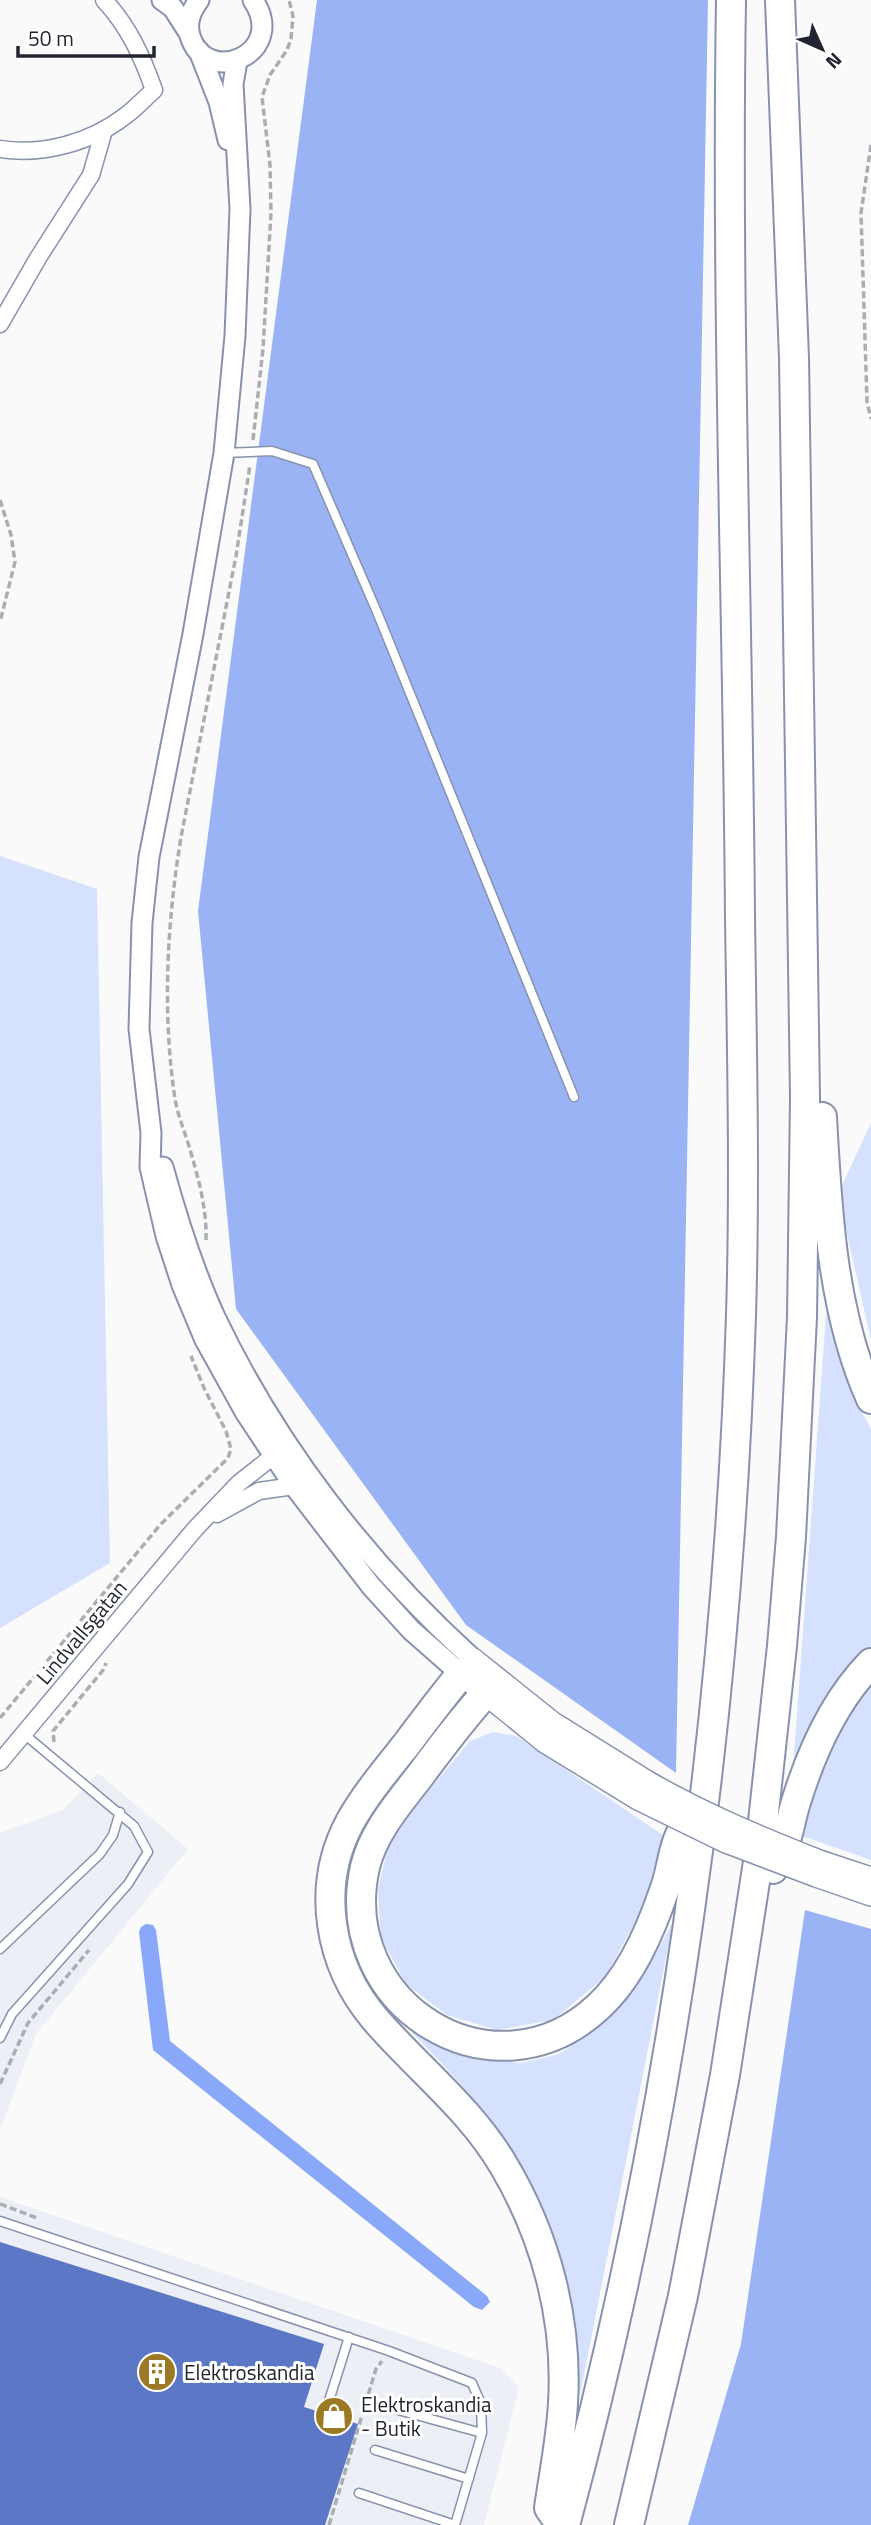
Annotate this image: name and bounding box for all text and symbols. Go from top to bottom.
scale bar [18,14,154,58]
north arrow [787,14,857,84]
text: 50 m [28,22,74,54]
text: N [819,46,849,76]
street label: Lindvallsgatan [28,1573,134,1691]
building icon: Elektroskandia [136,2351,178,2393]
place label: Elektroskandia [184,2356,315,2388]
place label: Elektroskandia - Butik [361,2388,492,2444]
shop icon: Elektroskandia - Butik [313,2395,355,2437]

